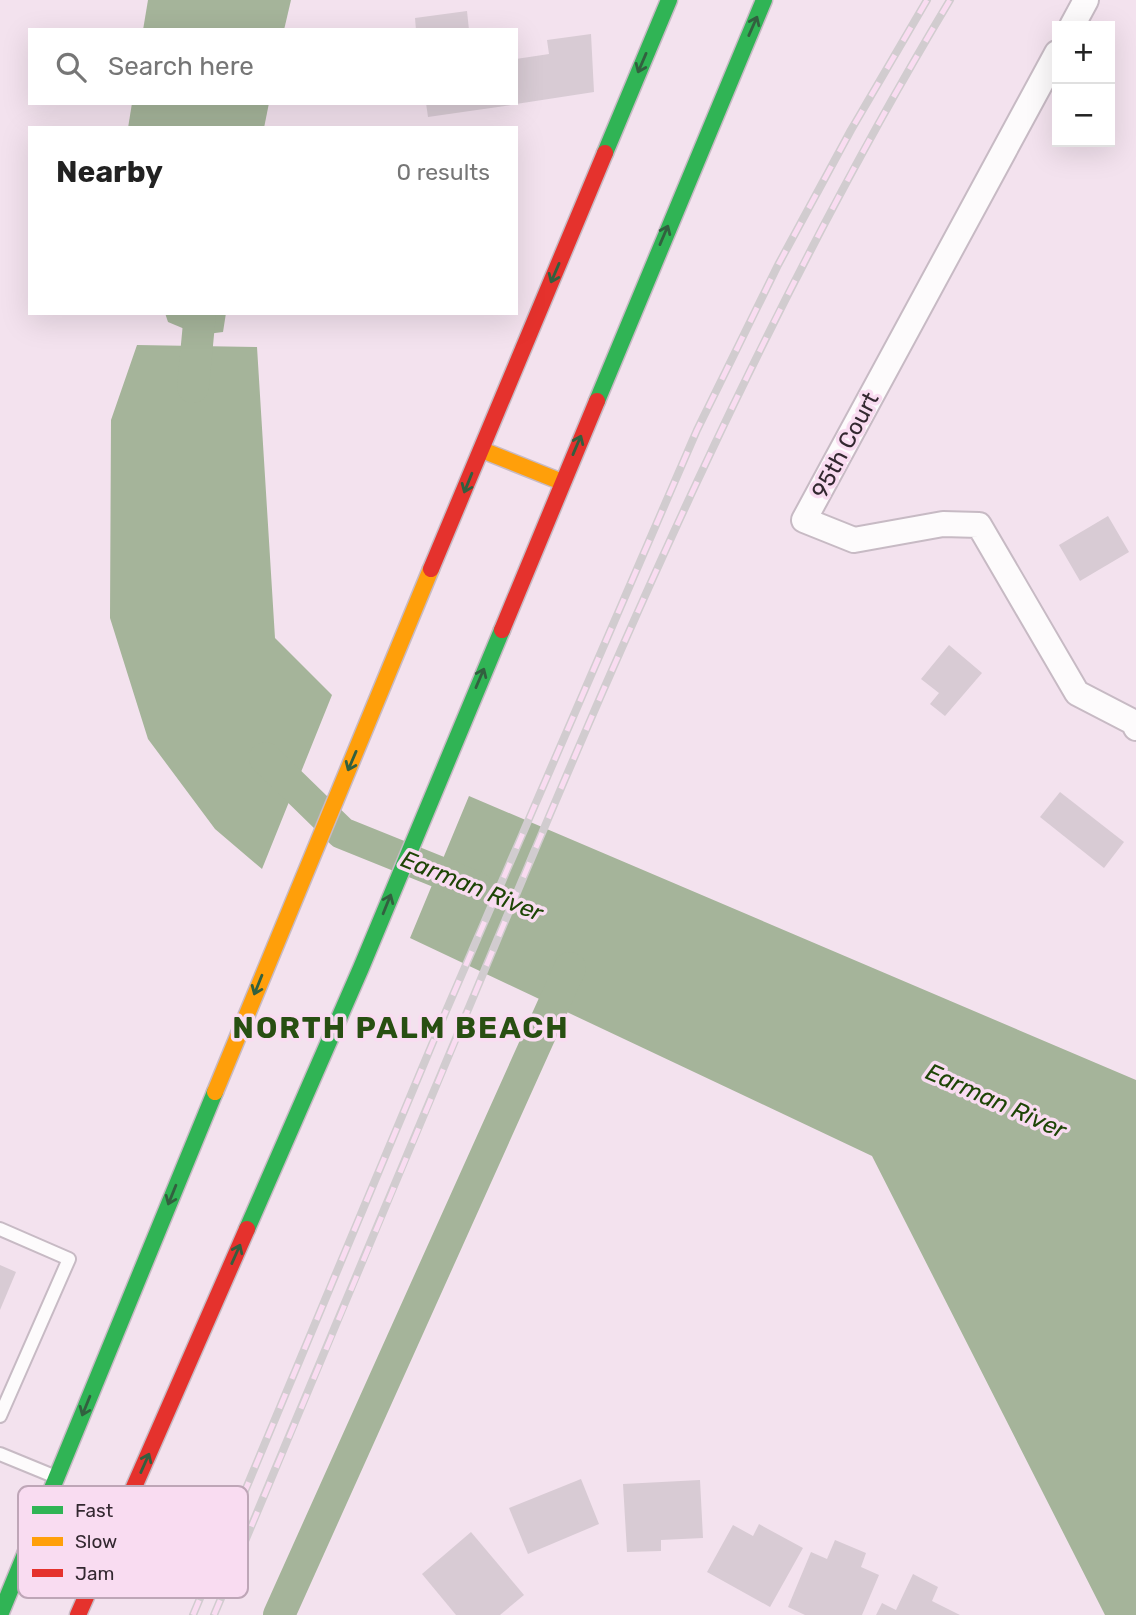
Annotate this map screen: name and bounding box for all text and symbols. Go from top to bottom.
one-way arrow [747,15,760,37]
map controls [1052,21,1115,147]
button: + [1052,21,1115,84]
search box [28,28,518,105]
icon: search [52,48,90,86]
text: Search here [108,51,254,82]
one-way arrow [635,52,648,73]
button: − [1052,84,1115,147]
text: Nearby [56,154,163,190]
text: 0 results [396,158,490,186]
one-way arrow [659,225,672,247]
one-way arrow [548,262,561,283]
street label: 95th Court [805,387,885,503]
one-way arrow [571,435,584,457]
one-way arrow [461,472,474,494]
one-way arrow [474,668,487,689]
one-way arrow [345,749,358,771]
water label: Earman River [397,845,548,928]
one-way arrow [381,894,394,916]
one-way arrow [251,974,264,995]
district label: NORTH PALM BEACH [232,1010,570,1046]
water label: Earman River [921,1058,1071,1145]
one-way arrow [164,1184,177,1206]
one-way arrow [230,1244,243,1265]
one-way arrow [78,1395,91,1416]
one-way arrow [139,1452,152,1474]
legend [18,1486,248,1598]
text: Fast [75,1499,114,1522]
text: Slow [75,1530,117,1553]
text: Jam [75,1562,114,1585]

